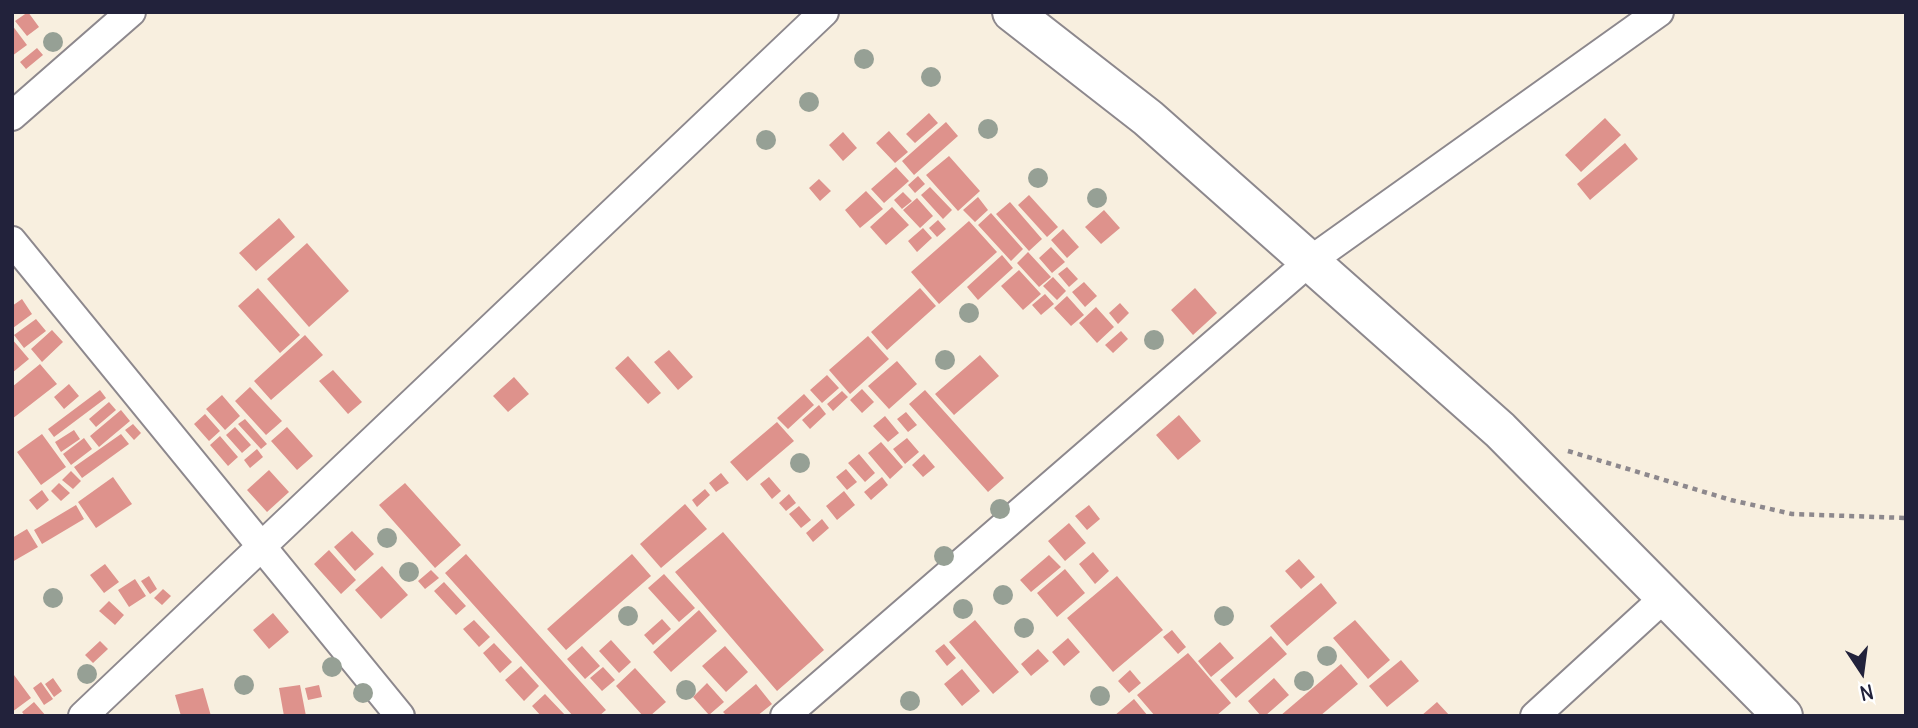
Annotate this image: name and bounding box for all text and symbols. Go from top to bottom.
north arrow [1827,637,1897,707]
text: N [1858,679,1876,706]

